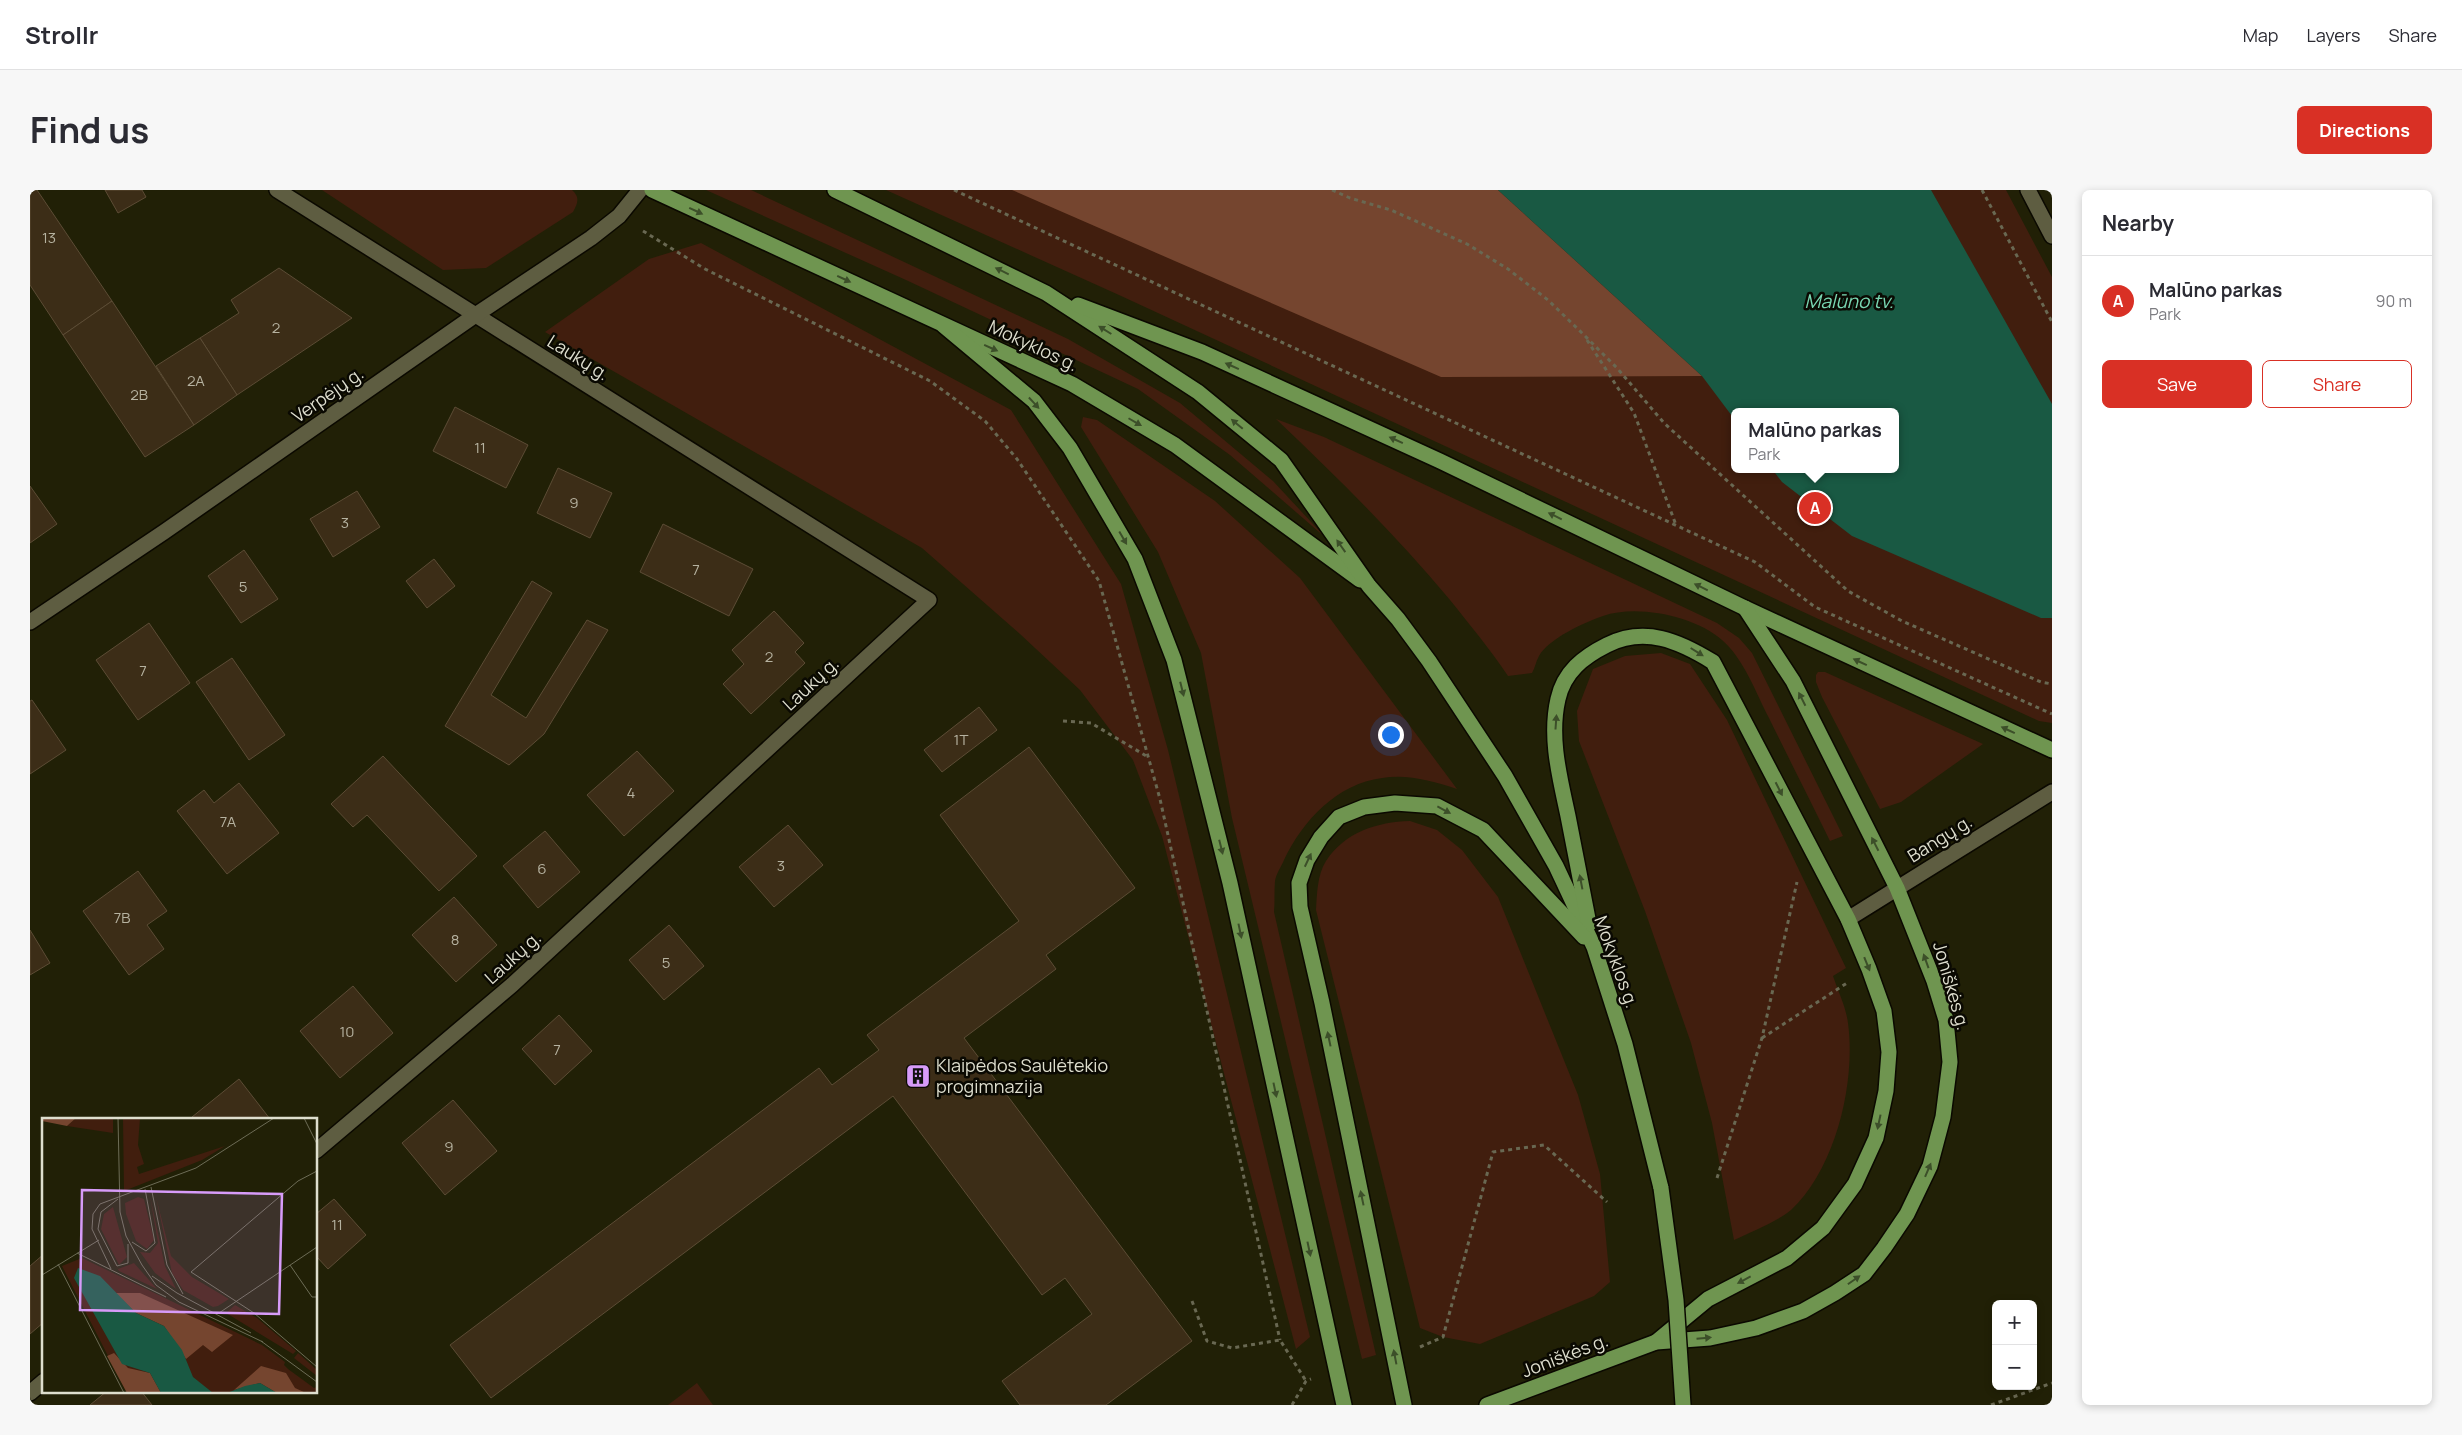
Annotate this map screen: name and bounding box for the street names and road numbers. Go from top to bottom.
street label: Mokyklos g. [985,314,1082,376]
street label: Laukų g. [543,329,614,385]
street label: Verpėjų g. [287,361,368,428]
street label: Laukų g. [777,651,843,715]
street label: Bangų g. [1903,809,1976,867]
street label: Mokyklos g. [1589,912,1645,1011]
street label: Laukų g. [479,925,546,989]
street label: Joniškės g. [1928,939,1976,1033]
street label: Joniškės g. [1518,1328,1611,1383]

